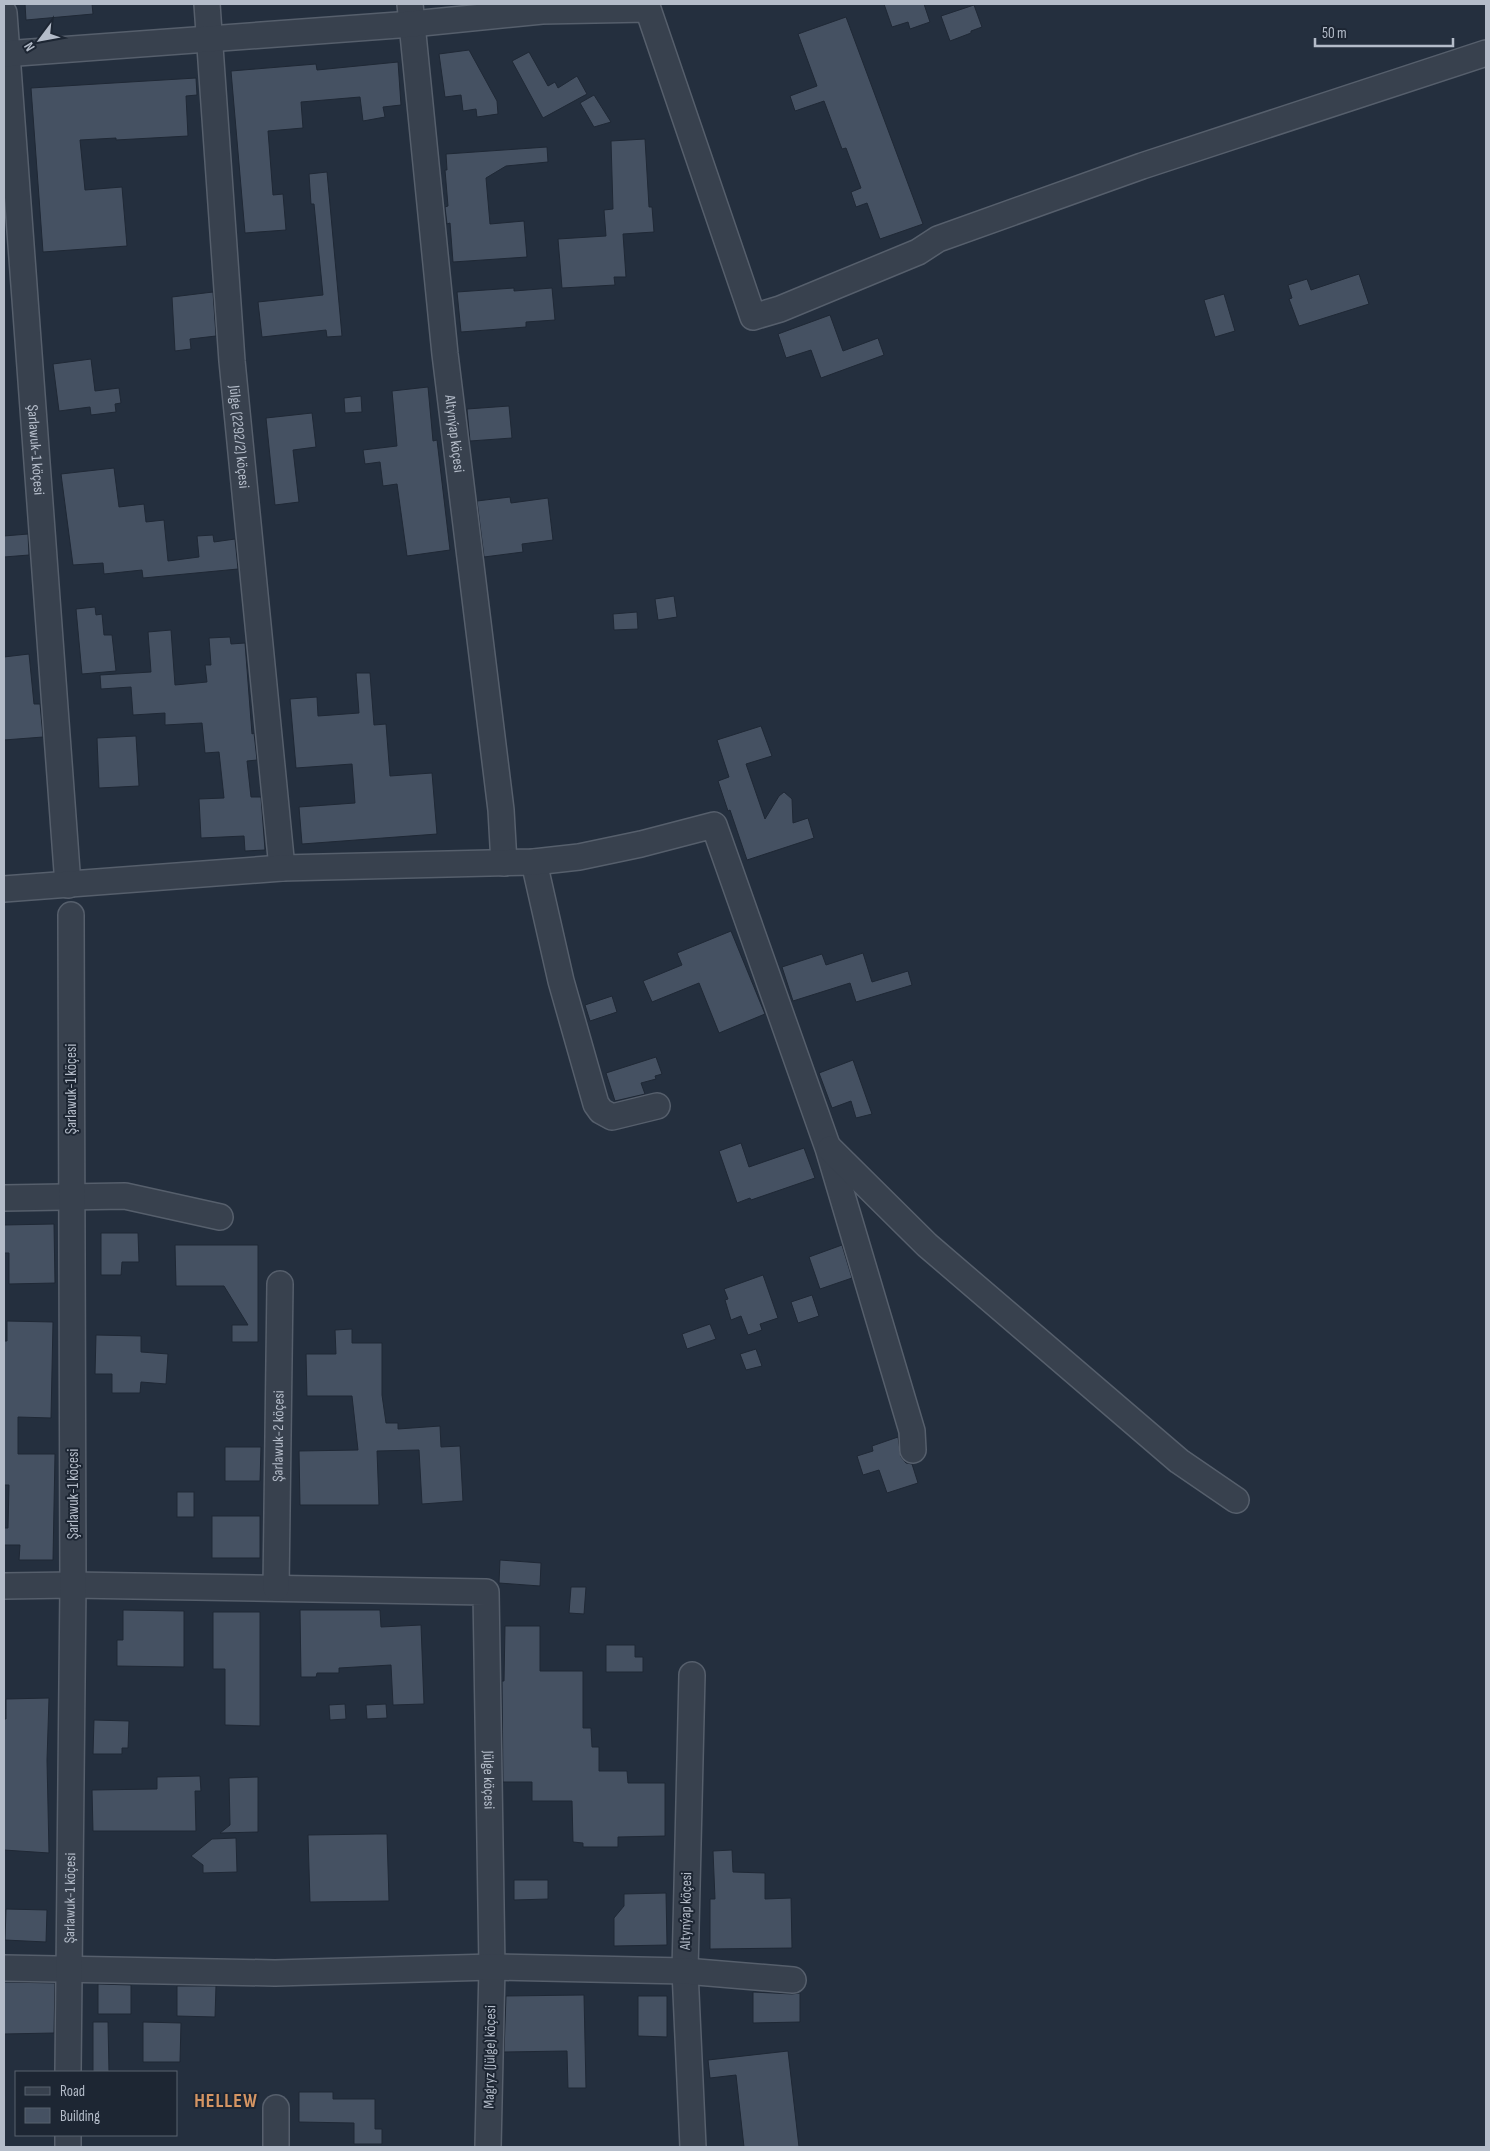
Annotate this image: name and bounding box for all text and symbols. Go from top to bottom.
north arrow [15,15,65,65]
scale bar [1315,15,1452,47]
text: 50 m [1322,24,1347,43]
text: N [20,39,39,54]
street label: Jülge (2292/2) köçesi [225,383,254,489]
street label: Altynýap köçesi [440,393,469,474]
street label: Şarlawuk-1 köçesi [23,404,49,496]
street label: Şarlawuk-1 köçesi [62,1044,81,1134]
street label: Şarlawuk-2 köçesi [268,1390,288,1482]
street label: Şarlawuk-1 köçesi [64,1449,83,1539]
street label: Jülge köçesi [479,1750,499,1809]
street label: Şarlawuk-1 köçesi [60,1852,80,1943]
street label: Altynýap köçesi [676,1872,696,1951]
street label: Magryz (Jülge) köçesi [480,2005,500,2109]
legend [15,2071,178,2136]
text: Road [60,2082,85,2101]
district label: HELLEW [194,2089,258,2113]
text: Building [60,2107,100,2126]

